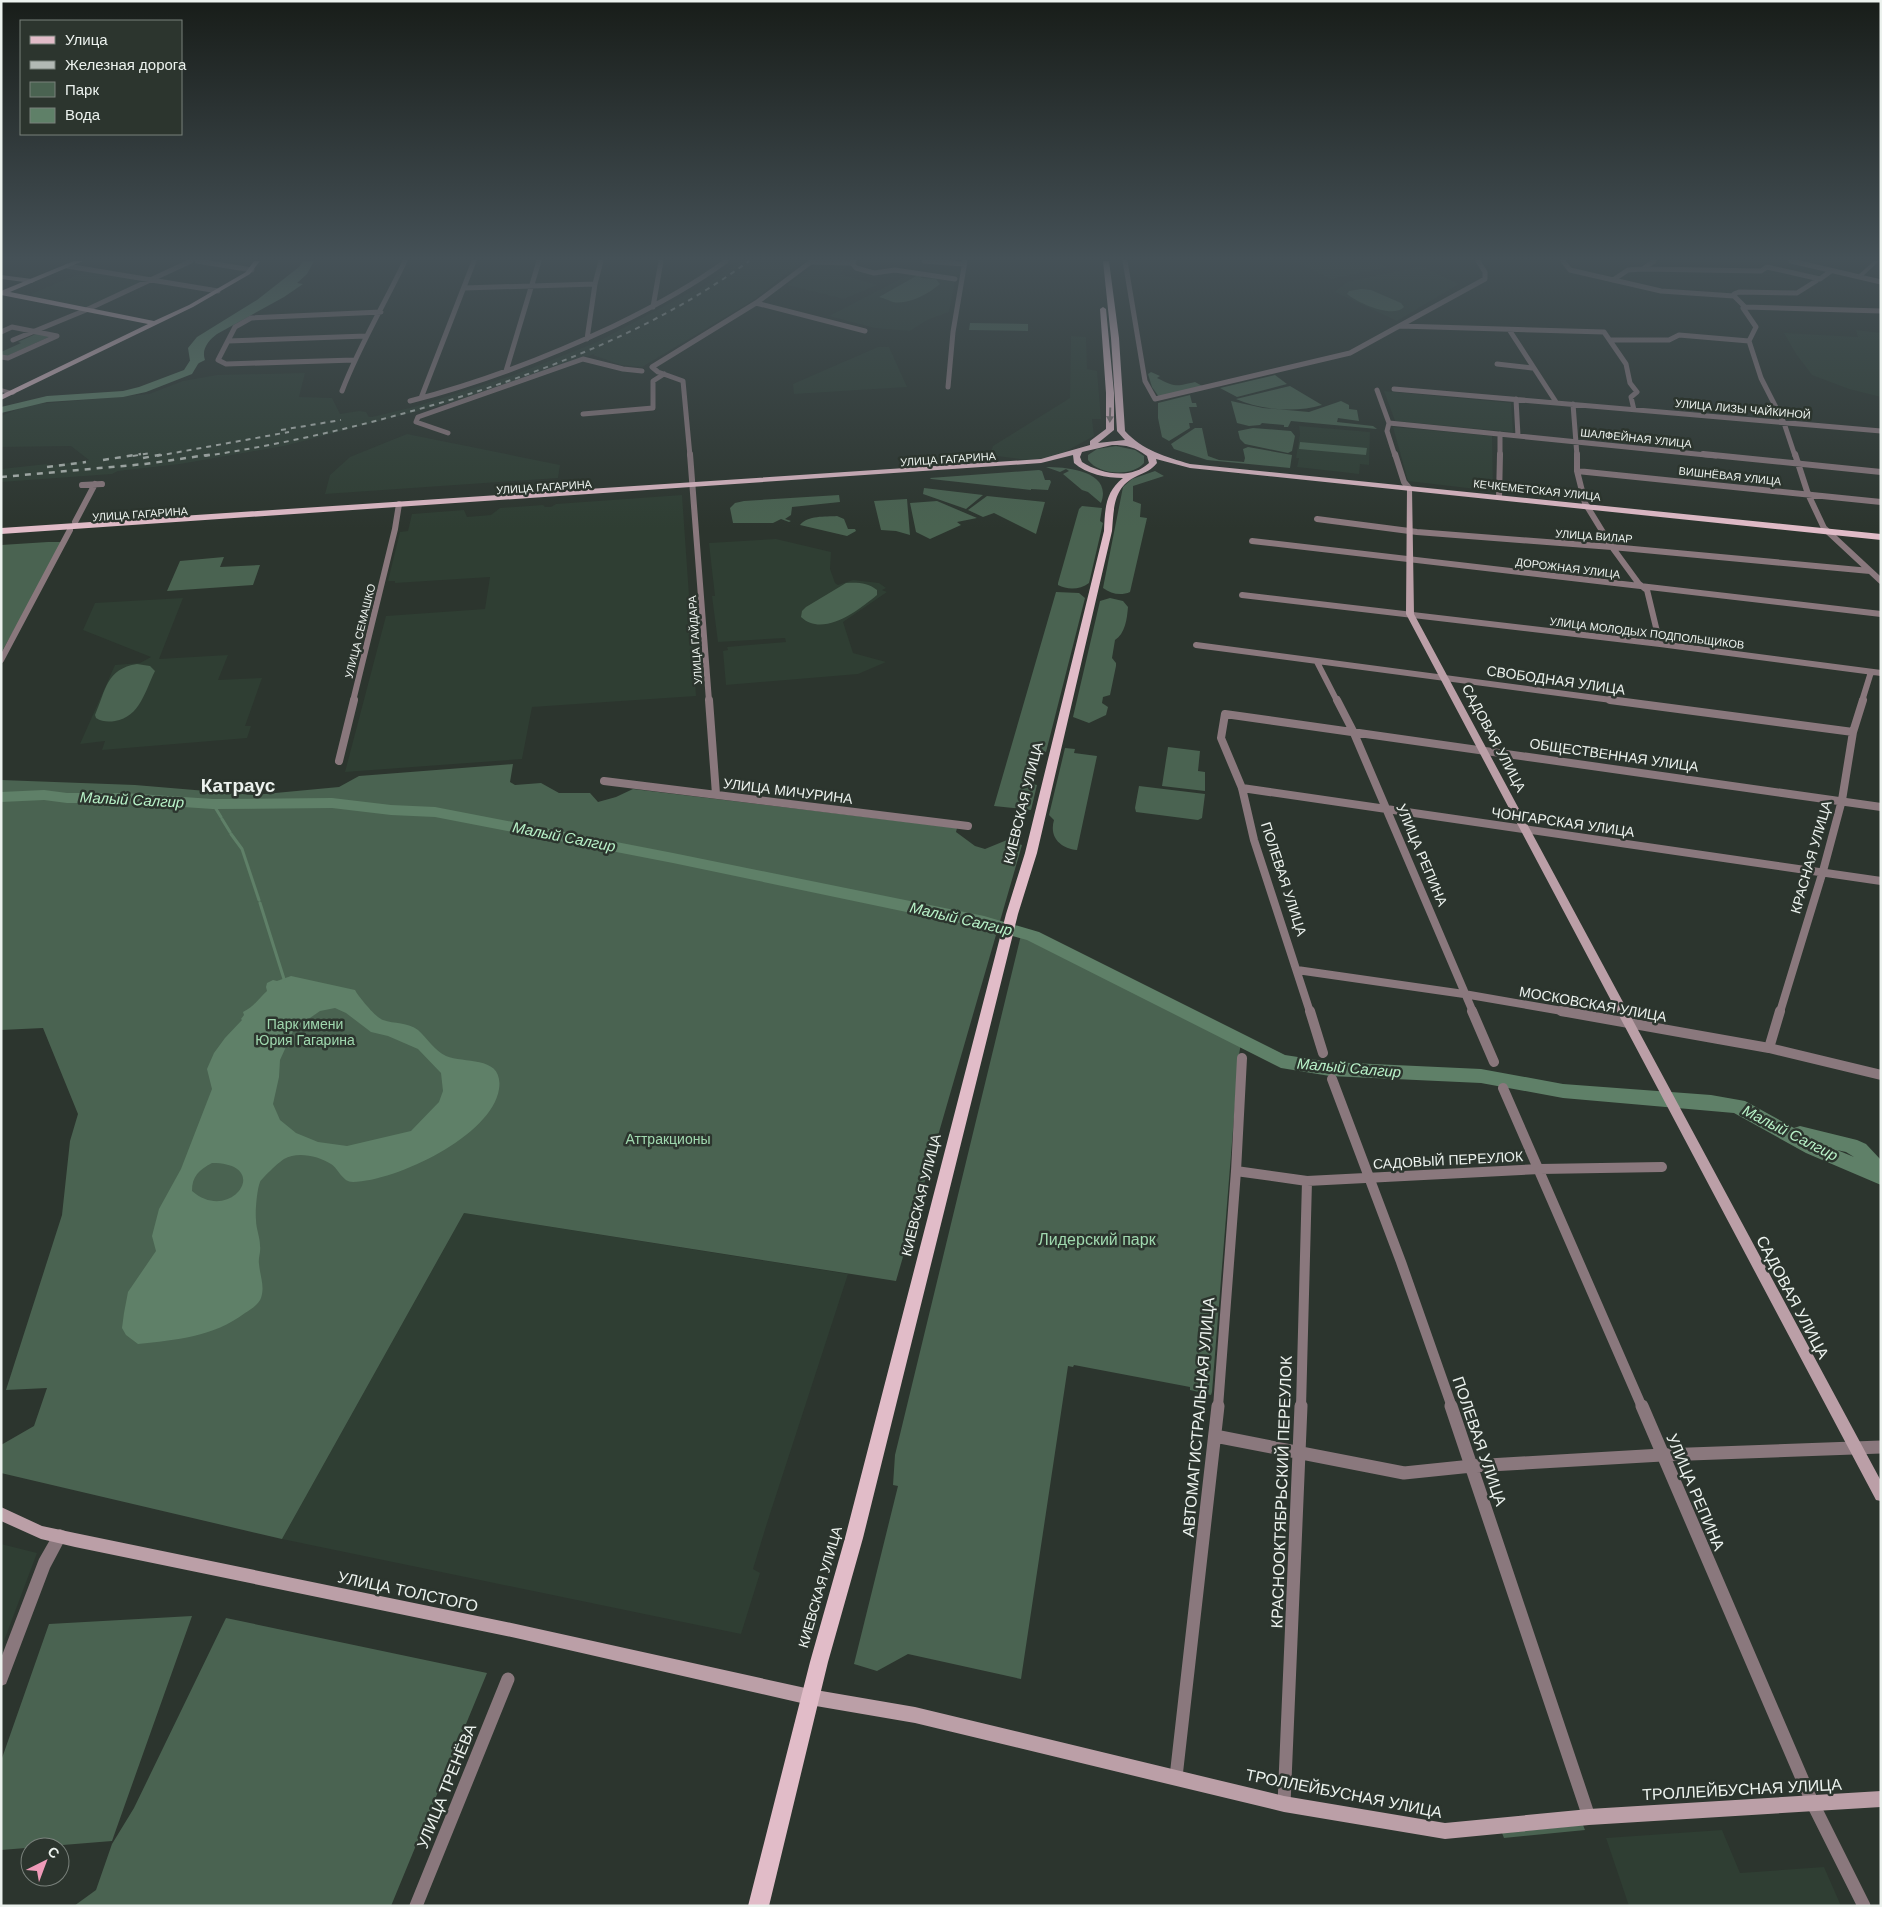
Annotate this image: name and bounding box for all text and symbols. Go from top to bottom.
legend [20,20,182,135]
text: Улица [65,31,108,48]
text: Железная дорога [65,56,187,73]
text: Парк [65,81,99,98]
text: Вода [65,106,101,123]
street label: УЛИЦА ЛИЗЫ ЧАЙКИНОЙ [1675,397,1811,421]
one-way arrow [1106,407,1114,423]
street label: ШАЛФЕЙНАЯ УЛИЦА [1580,426,1693,450]
street label: УЛИЦА ГАГАРИНА [900,450,997,468]
street label: ВИШНЁВАЯ УЛИЦА [1678,465,1783,487]
street label: КЕЧКЕМЕТСКАЯ УЛИЦА [1473,477,1602,503]
street label: УЛИЦА ГАГАРИНА [496,478,593,496]
street label: УЛИЦА ГАГАРИНА [92,505,189,523]
street label: УЛИЦА ВИЛАР [1555,527,1633,545]
street label: ДОРОЖНАЯ УЛИЦА [1515,556,1622,580]
street label: УЛИЦА СЕМАШКО [342,582,378,680]
street label: УЛИЦА ГАЙДАРА [686,594,704,685]
street label: УЛИЦА МОЛОДЫХ ПОДПОЛЬЩИКОВ [1549,615,1745,651]
street label: СВОБОДНАЯ УЛИЦА [1486,662,1627,698]
street label: САДОВАЯ УЛИЦА [1459,681,1529,795]
street label: ОБЩЕСТВЕННАЯ УЛИЦА [1529,735,1700,775]
street label: КИЕВСКАЯ УЛИЦА [1000,740,1046,866]
district label: Катраус [201,775,276,796]
street label: УЛИЦА МИЧУРИНА [722,775,854,807]
water label: Малый Салгир [79,788,185,811]
street label: КРАСНАЯ УЛИЦА [1787,798,1835,915]
street label: УЛИЦА РЕПИНА [1393,801,1451,909]
street label: ЧОНГАРСКАЯ УЛИЦА [1490,804,1636,840]
water label: Малый Салгир [511,818,617,855]
street label: ПОЛЕВАЯ УЛИЦА [1258,820,1310,939]
water label: Малый Салгир [908,898,1014,939]
street label: МОСКОВСКАЯ УЛИЦА [1518,983,1669,1025]
park label: Парк имени Юрия Гагарина [255,1016,355,1048]
water label: Малый Салгир [1296,1054,1402,1081]
water label: Малый Салгир [1740,1101,1841,1164]
park label: Аттракционы [626,1131,710,1147]
street label: КИЕВСКАЯ УЛИЦА [898,1132,944,1258]
street label: САДОВЫЙ ПЕРЕУЛОК [1372,1147,1524,1172]
park label: Лидерский парк [1038,1231,1157,1248]
street label: САДОВАЯ УЛИЦА [1753,1233,1832,1362]
street label: АВТОМАГИСТРАЛЬНАЯ УЛИЦА [1180,1296,1217,1538]
street label: КРАСНООКТЯБРЬСКИЙ ПЕРЕУЛОК [1267,1355,1295,1629]
street label: ПОЛЕВАЯ УЛИЦА [1449,1374,1510,1508]
street label: УЛИЦА РЕПИНА [1663,1431,1728,1553]
street label: КИЕВСКАЯ УЛИЦА [795,1524,845,1649]
street label: УЛИЦА ТОЛСТОГО [336,1568,480,1615]
street label: УЛИЦА ТРЕНЁВА [414,1721,479,1851]
street label: ТРОЛЛЕЙБУСНАЯ УЛИЦА [1244,1765,1444,1821]
street label: ТРОЛЛЕЙБУСНАЯ УЛИЦА [1642,1775,1843,1803]
north arrow [20,1837,70,1887]
text: С [45,1843,63,1862]

